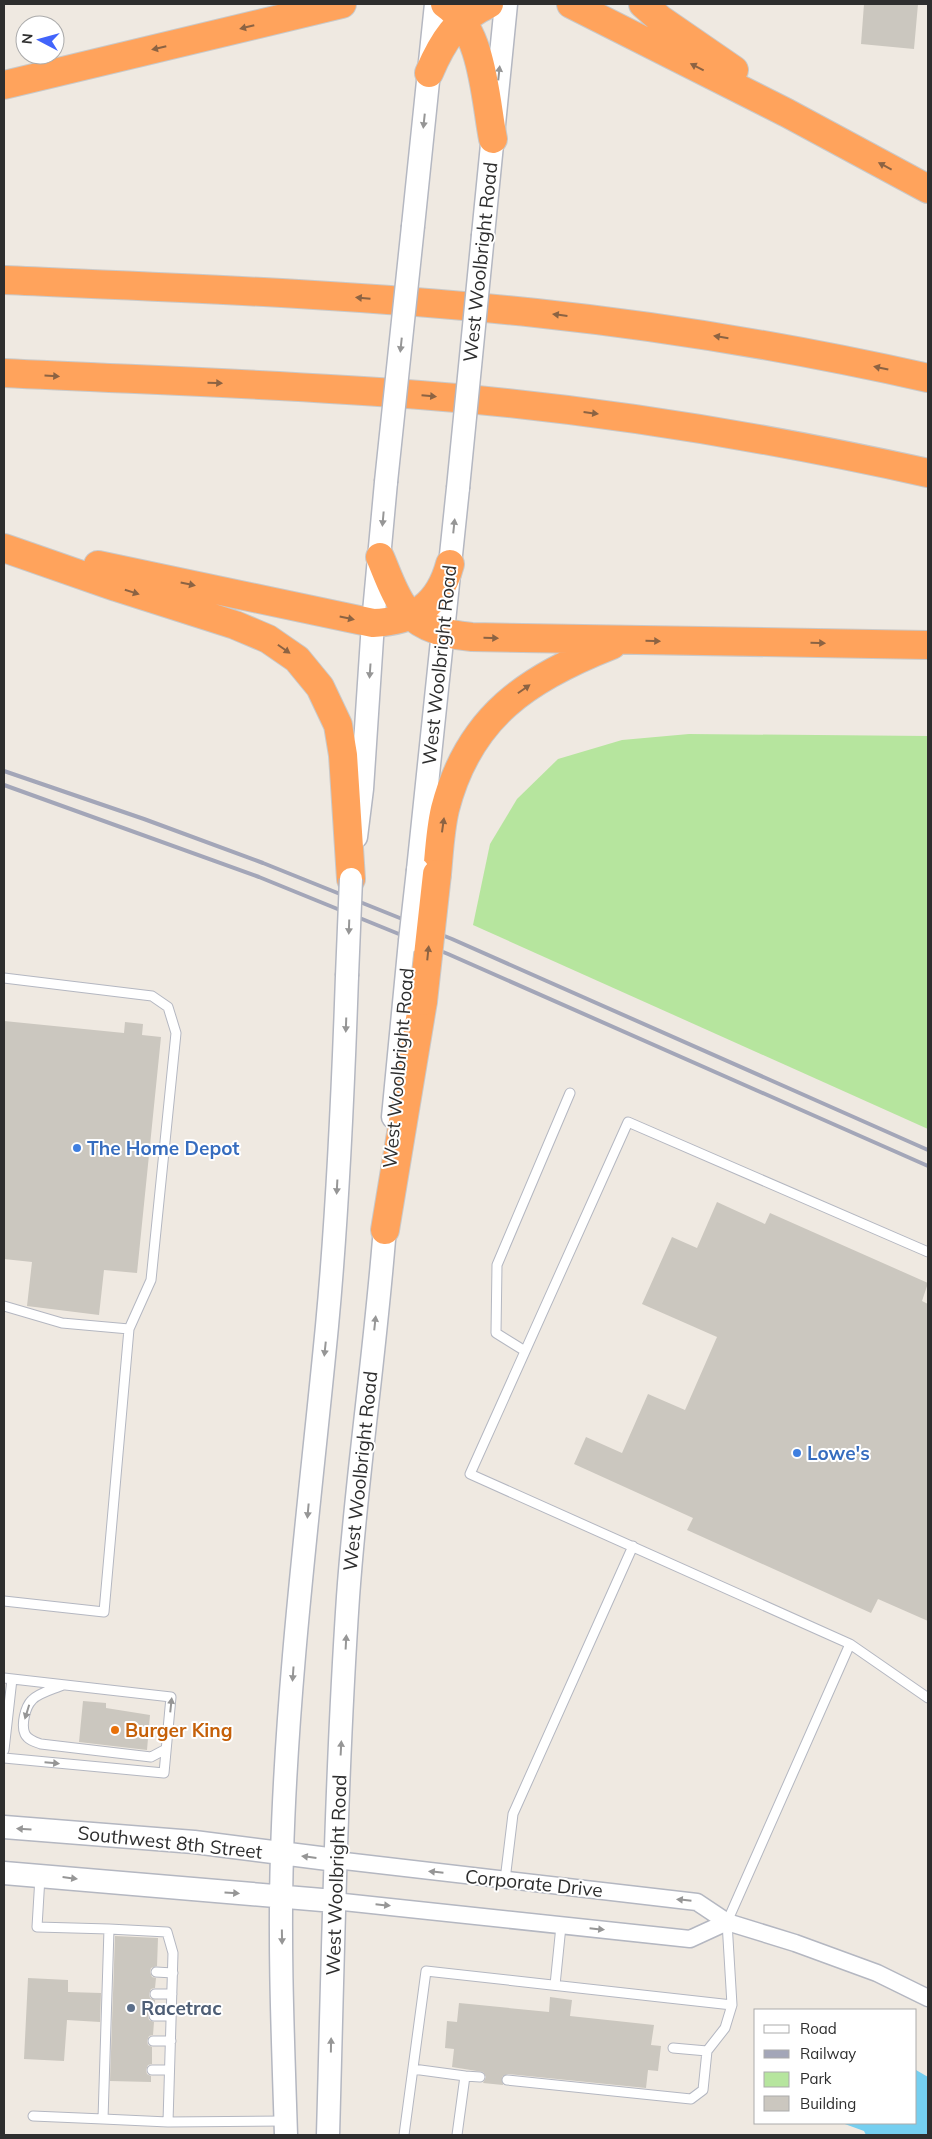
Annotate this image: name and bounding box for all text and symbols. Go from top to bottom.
north arrow [15,15,65,65]
one-way arrow [240,23,255,31]
text: N [18,32,37,45]
one-way arrow [151,44,166,52]
one-way arrow [690,63,704,71]
one-way arrow [495,65,503,81]
one-way arrow [420,114,428,130]
street label: West Woolbright Road [458,161,502,363]
one-way arrow [879,161,892,170]
one-way arrow [355,293,371,301]
one-way arrow [552,311,568,319]
one-way arrow [713,333,729,341]
one-way arrow [397,337,405,353]
one-way arrow [872,363,888,371]
one-way arrow [45,372,61,380]
one-way arrow [207,380,223,388]
one-way arrow [422,392,438,400]
one-way arrow [583,409,599,417]
one-way arrow [379,512,387,528]
one-way arrow [450,517,458,533]
street label: West Woolbright Road [417,564,461,766]
one-way arrow [181,580,196,588]
one-way arrow [125,589,140,597]
one-way arrow [340,614,355,622]
one-way arrow [483,634,499,642]
one-way arrow [646,637,662,645]
one-way arrow [810,639,826,647]
one-way arrow [277,644,291,654]
one-way arrow [366,664,374,680]
one-way arrow [517,684,530,694]
one-way arrow [439,817,447,833]
one-way arrow [345,920,353,936]
one-way arrow [424,945,432,961]
street label: West Woolbright Road [377,967,419,1169]
one-way arrow [341,1017,349,1033]
place label: The Home Depot [87,1136,240,1160]
marker: The Home Depot [71,1142,83,1154]
one-way arrow [333,1179,341,1195]
one-way arrow [371,1315,379,1331]
one-way arrow [321,1341,329,1357]
street label: West Woolbright Road [338,1370,382,1572]
place label: Lowe's [807,1441,870,1465]
marker: Lowe's [791,1447,803,1459]
one-way arrow [304,1503,312,1519]
one-way arrow [342,1633,350,1649]
one-way arrow [289,1666,297,1682]
one-way arrow [167,1697,175,1713]
one-way arrow [22,1705,30,1720]
place label: Burger King [125,1718,233,1742]
marker: Burger King [109,1724,121,1736]
one-way arrow [337,1740,345,1756]
one-way arrow [45,1759,61,1767]
street label: West Woolbright Road [320,1774,352,1976]
street label: Southwest 8th Street [76,1820,264,1864]
one-way arrow [16,1825,32,1833]
one-way arrow [301,1853,317,1861]
street label: Corporate Drive [464,1864,604,1902]
one-way arrow [428,1868,444,1876]
one-way arrow [62,1874,78,1882]
one-way arrow [224,1889,240,1897]
one-way arrow [676,1896,692,1904]
one-way arrow [375,1902,391,1910]
one-way arrow [589,1925,605,1933]
one-way arrow [278,1929,286,1945]
place label: Racetrac [141,1996,222,2020]
marker: Racetrac [125,2002,137,2014]
legend [754,2009,917,2124]
text: Road [800,2019,837,2038]
one-way arrow [327,2037,335,2053]
text: Railway [800,2044,856,2063]
text: Park [800,2069,832,2088]
text: Building [800,2094,856,2113]

